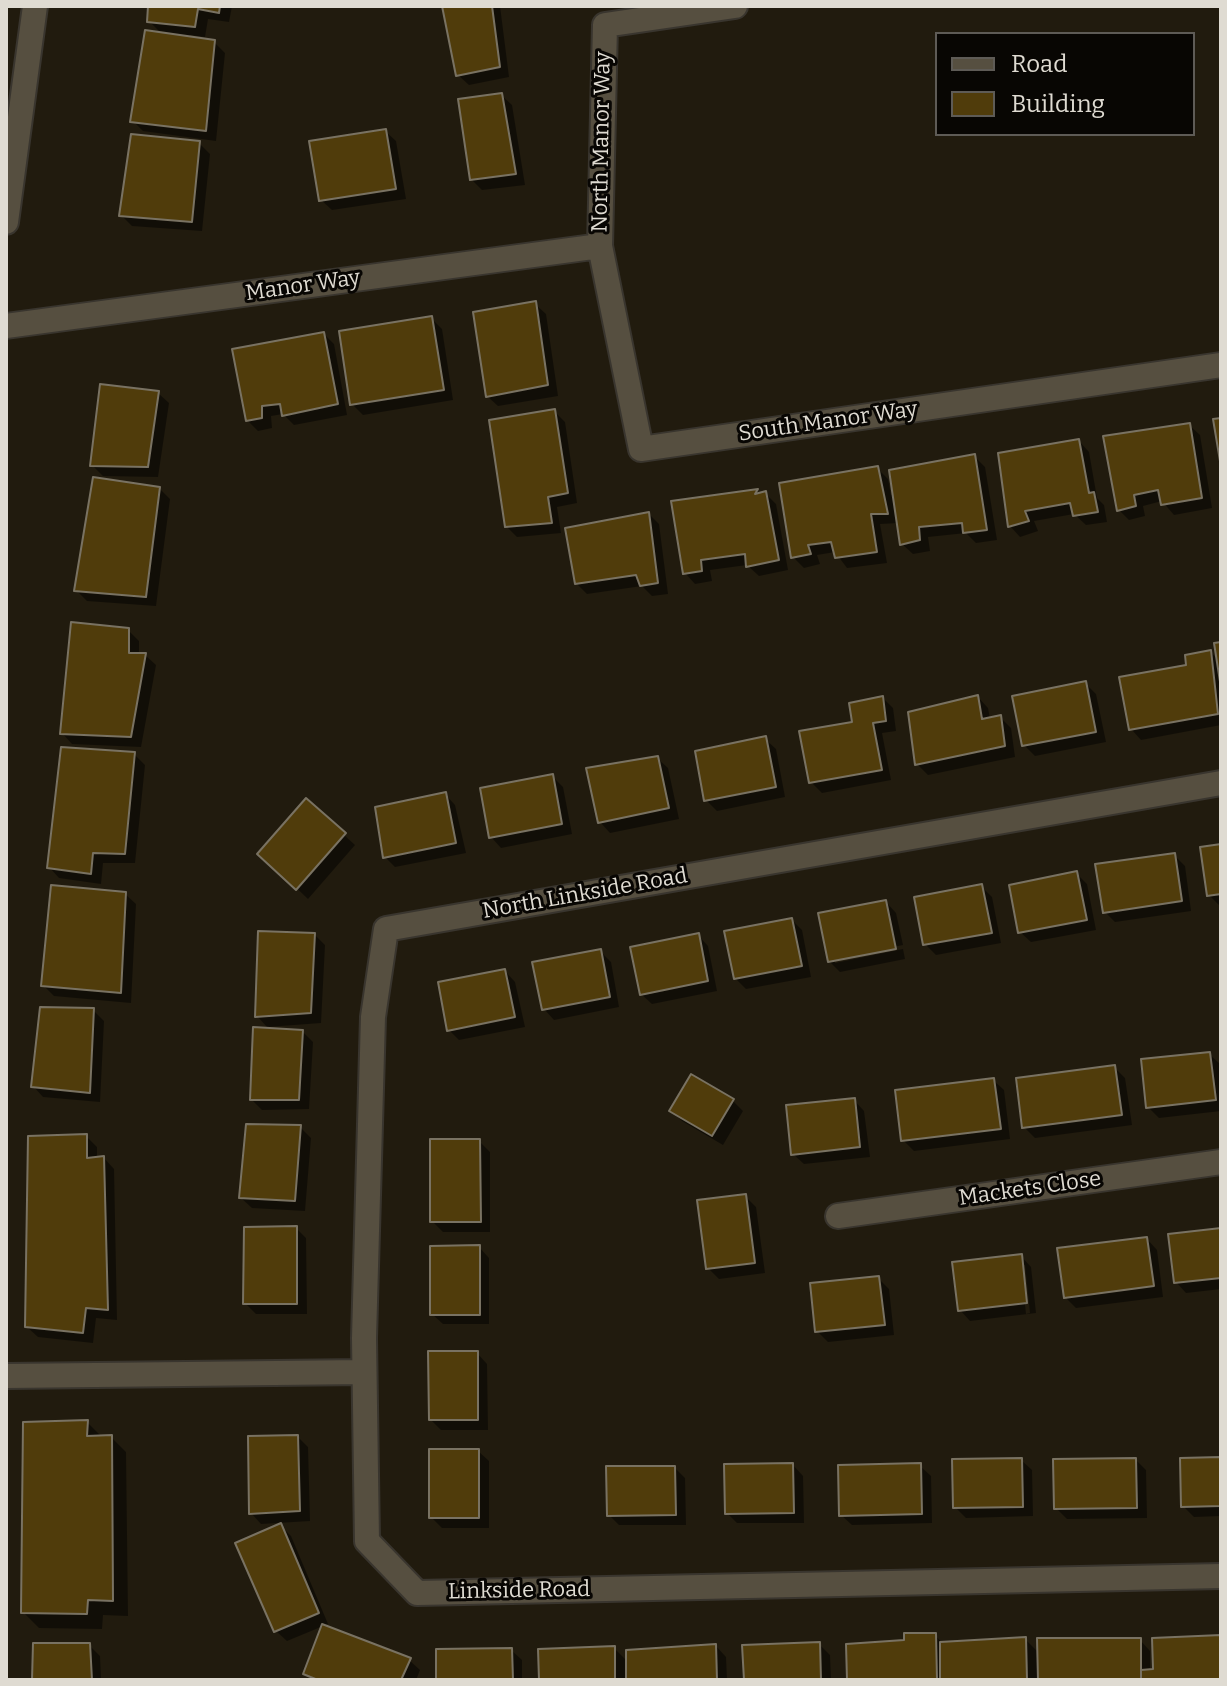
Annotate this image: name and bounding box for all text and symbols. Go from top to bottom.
legend [935,32,1195,136]
text: Road [1011,50,1067,78]
street label: North Manor Way [587,51,617,233]
text: Building [1011,90,1105,118]
street label: Manor Way [244,265,362,307]
street label: South Manor Way [737,396,919,448]
street label: North Linkside Road [480,863,690,925]
street label: Mackets Close [957,1166,1103,1212]
street label: Linkside Road [448,1577,590,1605]

